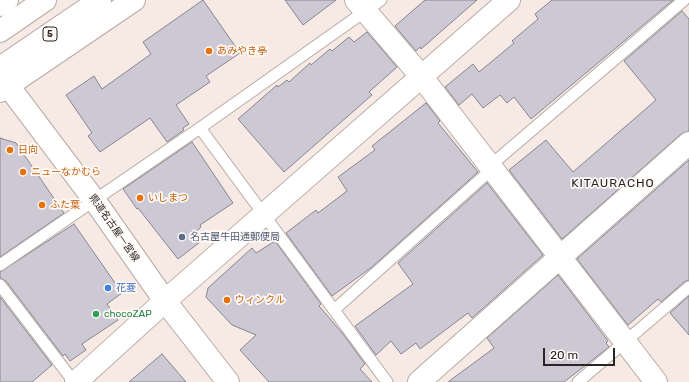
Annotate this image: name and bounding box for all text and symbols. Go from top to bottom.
road number: 5 [43,27,57,41]
place label: あみやき亭 [217,45,267,57]
marker: あみやき亭 [204,46,214,56]
place label: 日向 [18,144,38,156]
marker: 日向 [5,145,15,155]
place label: ニューなかむら [31,166,101,178]
marker: ニューなかむら [18,167,28,177]
district label: KITAURACHO [571,177,655,191]
street label: 県道名古屋一宮線 [86,192,142,264]
place label: いしまつ [148,192,188,204]
marker: いしまつ [135,193,145,203]
place label: ふた葉 [50,199,80,211]
marker: ふた葉 [37,200,47,210]
place label: 名古屋牛田通郵便局 [190,231,280,243]
marker: 名古屋牛田通郵便局 [177,232,187,242]
place label: 花菱 [116,282,136,294]
marker: 花菱 [103,283,113,293]
place label: ウィンクル [235,294,285,306]
marker: ウィンクル [222,295,232,305]
place label: chocoZAP [104,308,152,320]
marker: chocoZAP [91,309,101,319]
scale bar [545,340,617,366]
text: 20 m [550,348,578,362]

